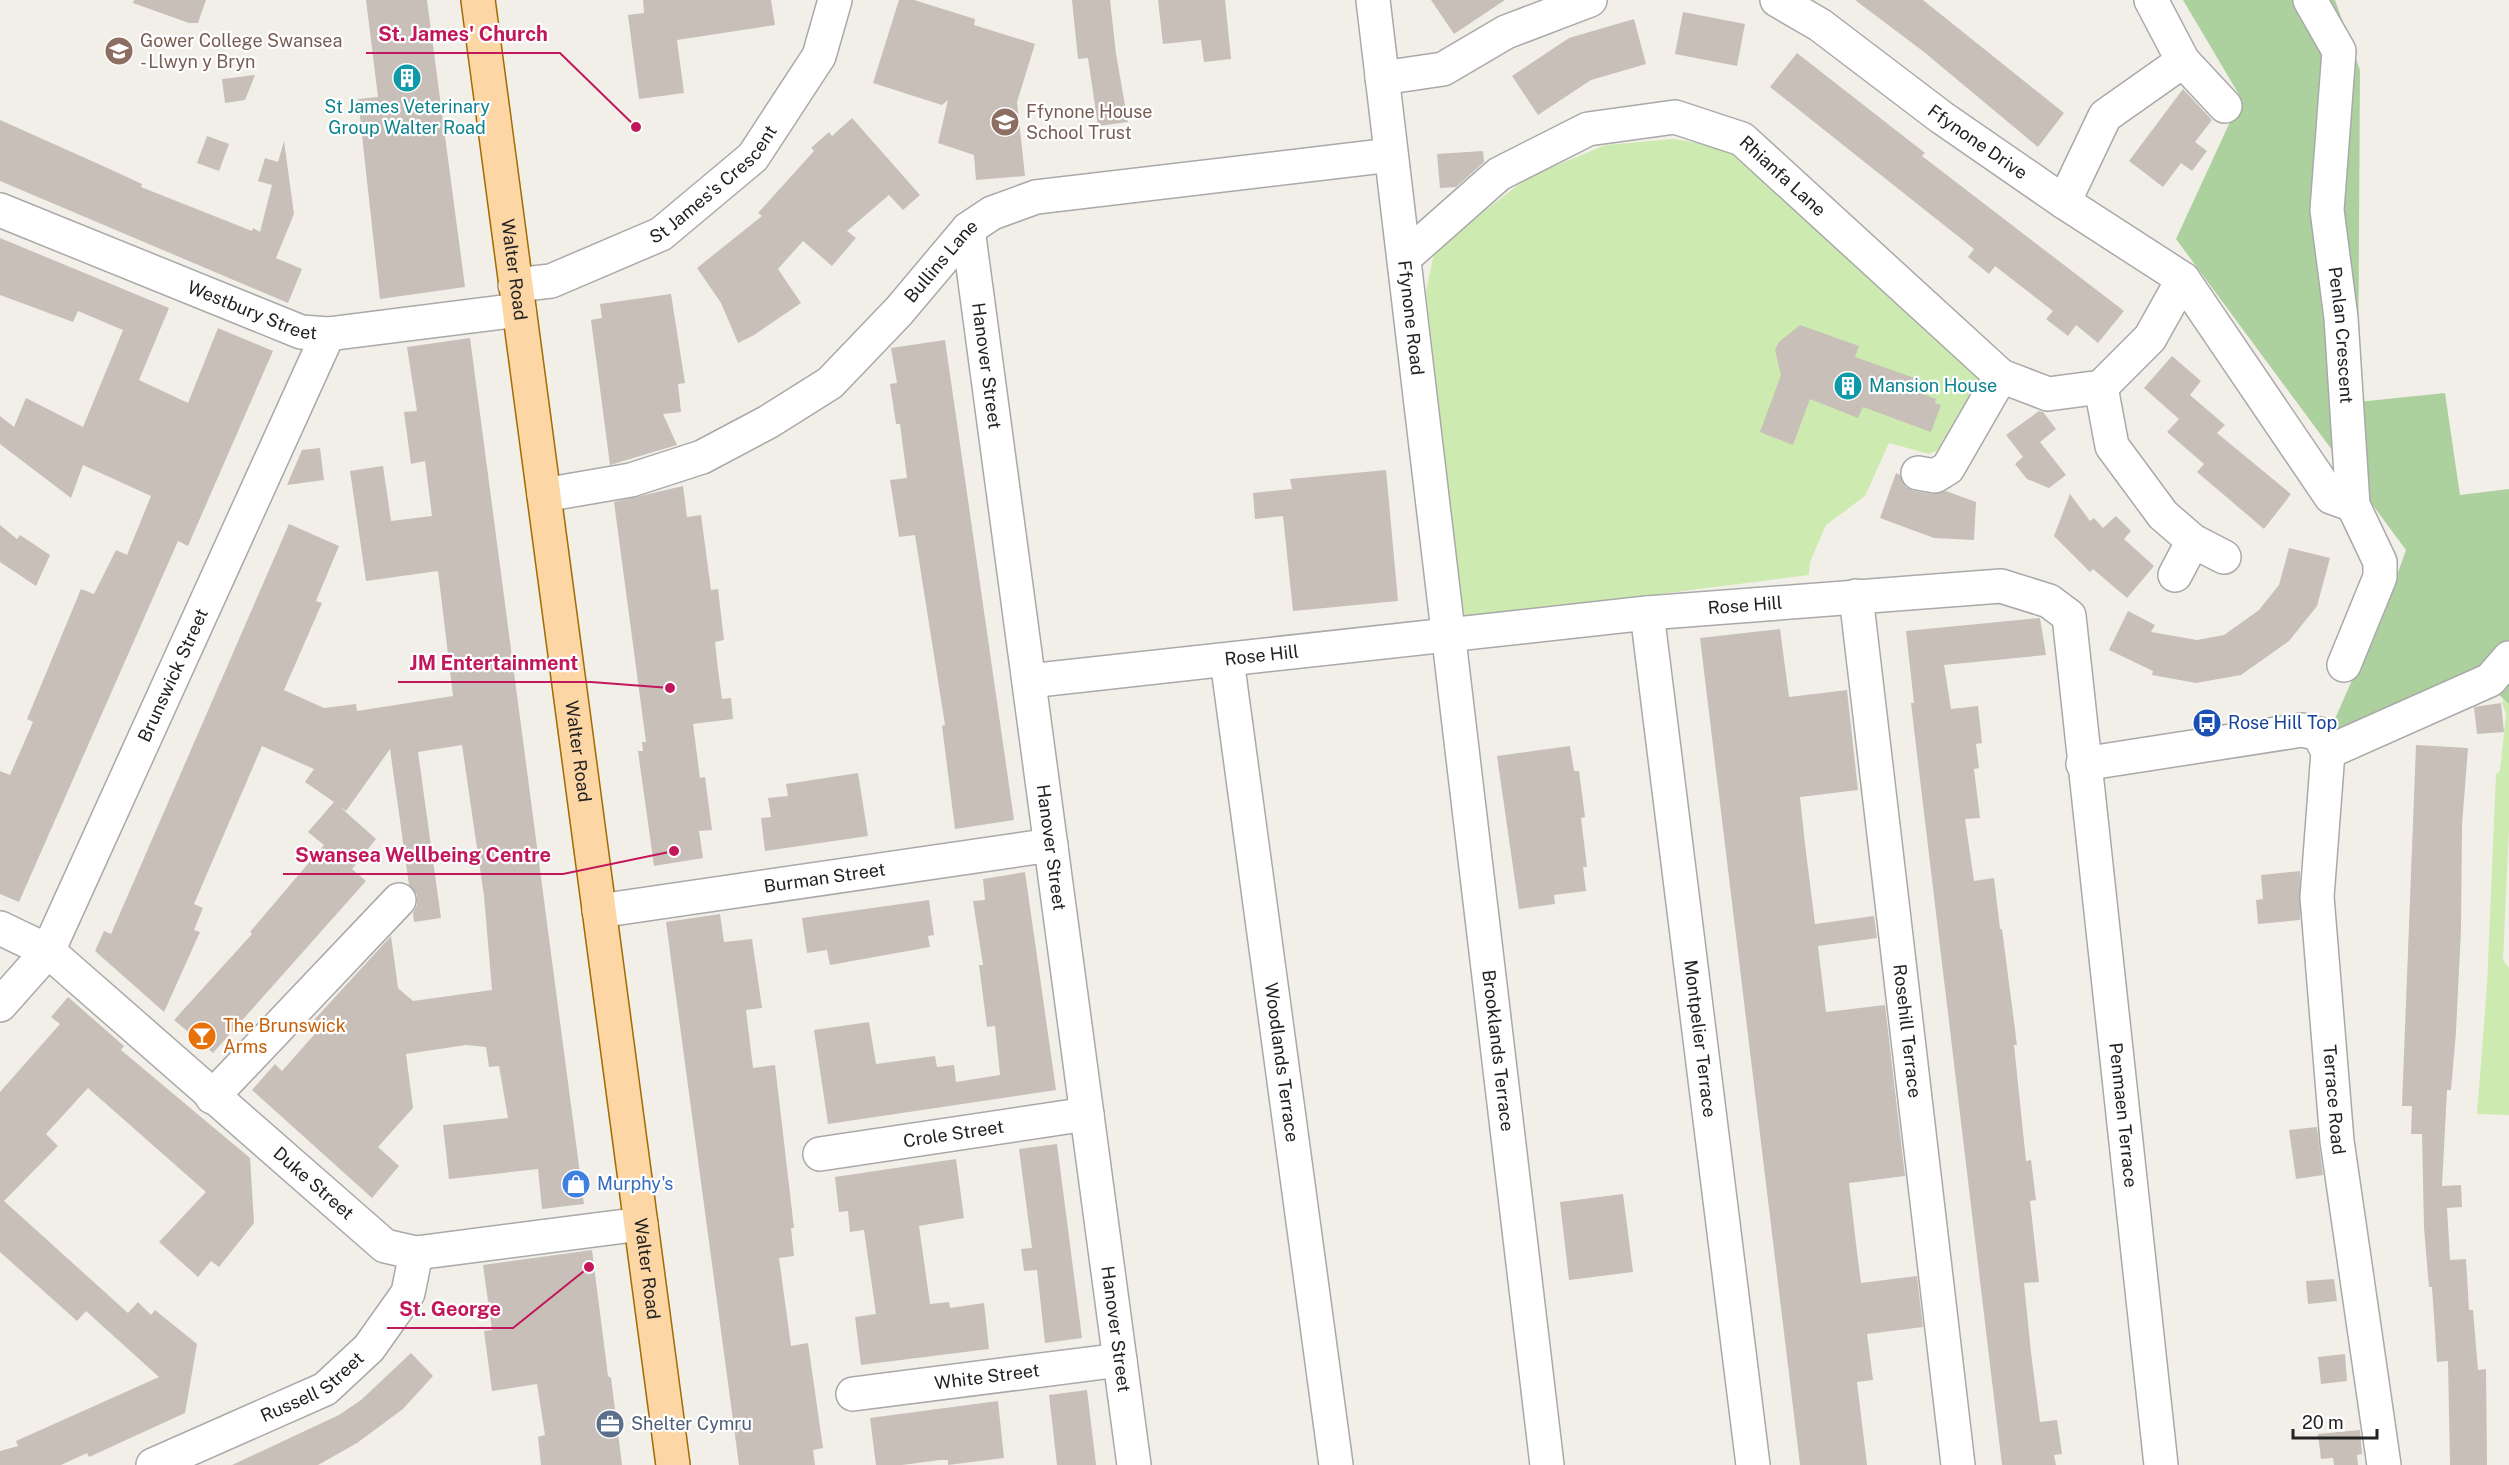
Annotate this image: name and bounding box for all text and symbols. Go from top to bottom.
callout: St. James' Church [366,15,560,53]
text: St. James' Church [378,22,548,46]
place label: Gower College Swansea - Llwyn y Bryn [140,30,342,72]
school or university icon: Gower College Swansea - Llwyn y Bryn [103,35,135,67]
building icon: St James Veterinary Group Walter Road [391,62,423,94]
place label: St James Veterinary Group Walter Road [324,96,490,138]
street label: Ffynone Drive [1924,100,2031,183]
place label: Ffynone House School Trust [1026,101,1153,143]
school or university icon: Ffynone House School Trust [989,106,1021,138]
street label: St James's Crescent [646,121,781,248]
street label: Rhianfa Lane [1736,131,1830,220]
street label: Bullins Lane [900,215,981,306]
street label: Walter Road [497,218,532,322]
street label: Ffynone Road [1394,259,1428,376]
street label: Penlan Crescent [2324,265,2357,404]
street label: Westbury Street [185,276,318,343]
street label: Hanover Street [968,301,1006,430]
building icon: Mansion House [1832,370,1864,402]
place label: Mansion House [1869,375,1997,396]
street label: Rose Hill [1707,592,1783,618]
street label: Brunswick Street [133,605,212,745]
street label: Rose Hill [1223,640,1300,669]
callout: JM Entertainment [398,644,591,682]
text: JM Entertainment [410,651,578,675]
street label: Walter Road [561,699,596,803]
bus stop icon: Rose Hill Top [2191,707,2223,739]
place label: Rose Hill Top [2228,712,2337,733]
street label: Hanover Street [1033,783,1070,912]
callout: Swansea Wellbeing Centre [283,836,563,874]
text: Swansea Wellbeing Centre [295,843,551,867]
street label: Burman Street [762,858,887,897]
street label: Montpelier Terrace [1680,959,1721,1119]
street label: Rosehill Terrace [1889,963,1926,1099]
street label: Brooklands Terrace [1478,969,1518,1133]
street label: Woodlands Terrace [1261,981,1303,1143]
place label: The Brunswick Arms [223,1015,346,1057]
bar icon: The Brunswick Arms [186,1020,218,1052]
street label: Penmaen Terrace [2105,1041,2142,1189]
street label: Terrace Road [2319,1044,2350,1156]
street label: Crole Street [902,1116,1005,1151]
street label: Duke Street [269,1142,358,1224]
shop icon: Murphy's [560,1168,592,1200]
place label: Murphy's [597,1173,673,1194]
street label: Walter Road [630,1217,665,1321]
street label: Hanover Street [1097,1265,1135,1394]
callout: St. George [387,1290,513,1328]
text: St. George [399,1297,501,1321]
street label: Russell Street [257,1347,368,1426]
street label: White Street [933,1359,1041,1394]
scale bar [2293,1402,2377,1440]
office icon: Shelter Cymru [594,1408,626,1440]
text: 20 m [2302,1412,2344,1433]
place label: Shelter Cymru [631,1413,752,1434]

